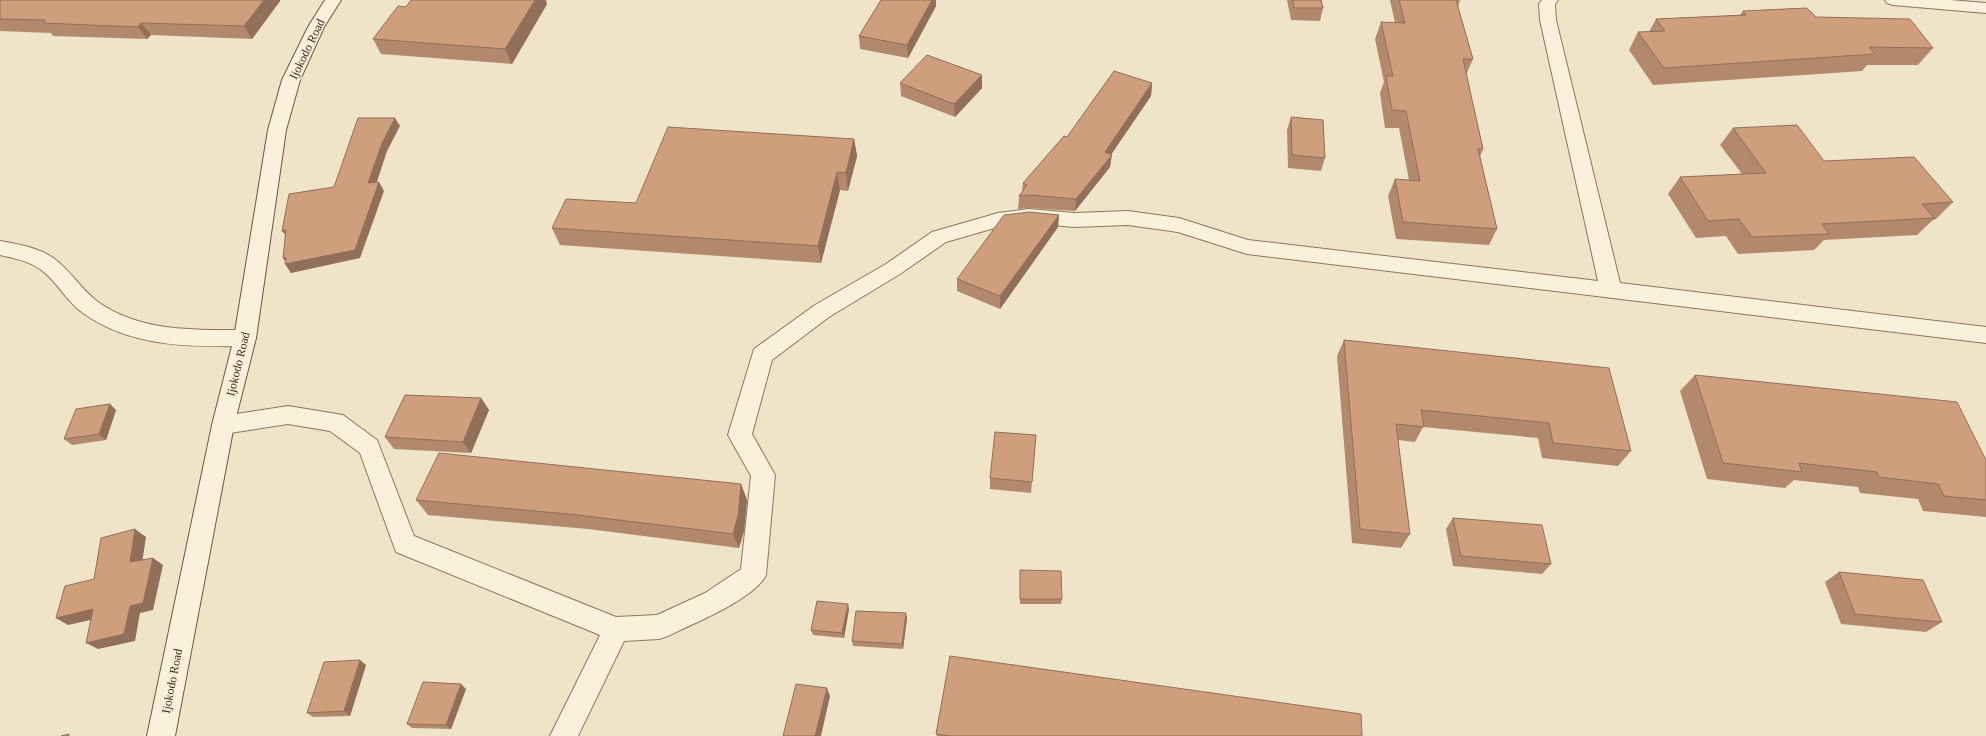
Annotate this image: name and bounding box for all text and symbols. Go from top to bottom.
street label: Ijokodo Road [286,16,328,82]
street label: Ijokodo Road [223,330,253,398]
street label: Ijokodo Road [159,647,185,715]

